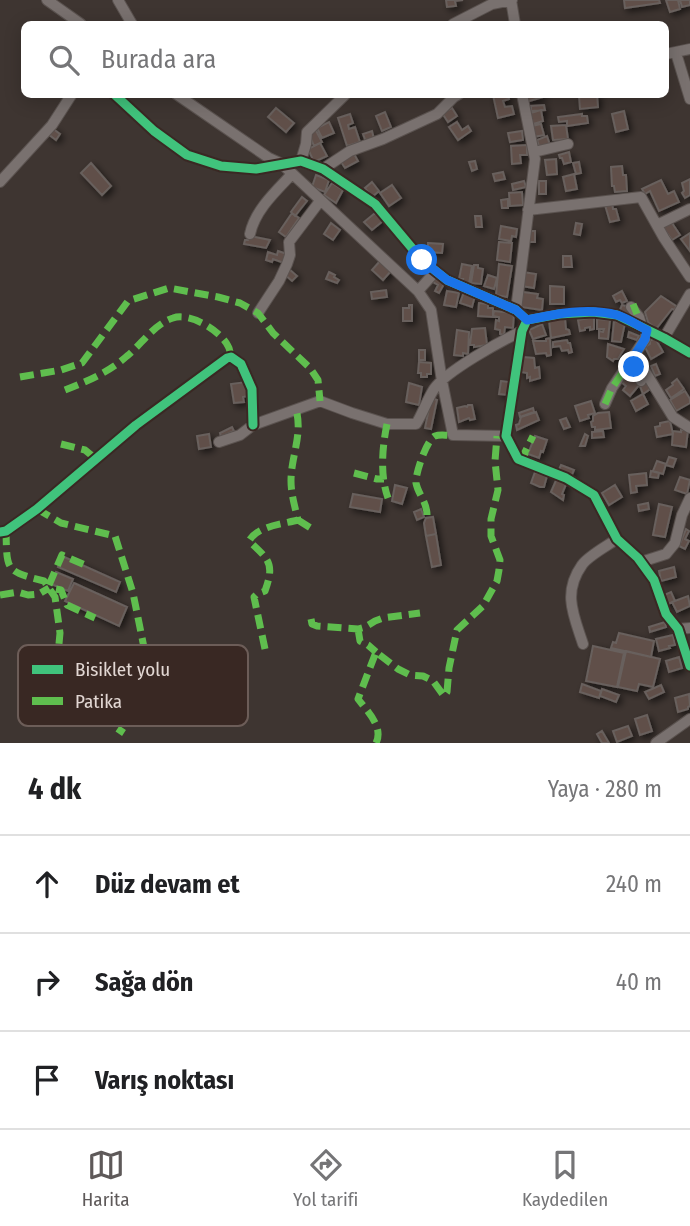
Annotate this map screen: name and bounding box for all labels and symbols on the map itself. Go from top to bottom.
route start [406,244,437,275]
route end [618,351,649,382]
legend [18,645,248,726]
text: Bisiklet yolu [75,658,170,681]
text: Patika [75,690,122,713]

